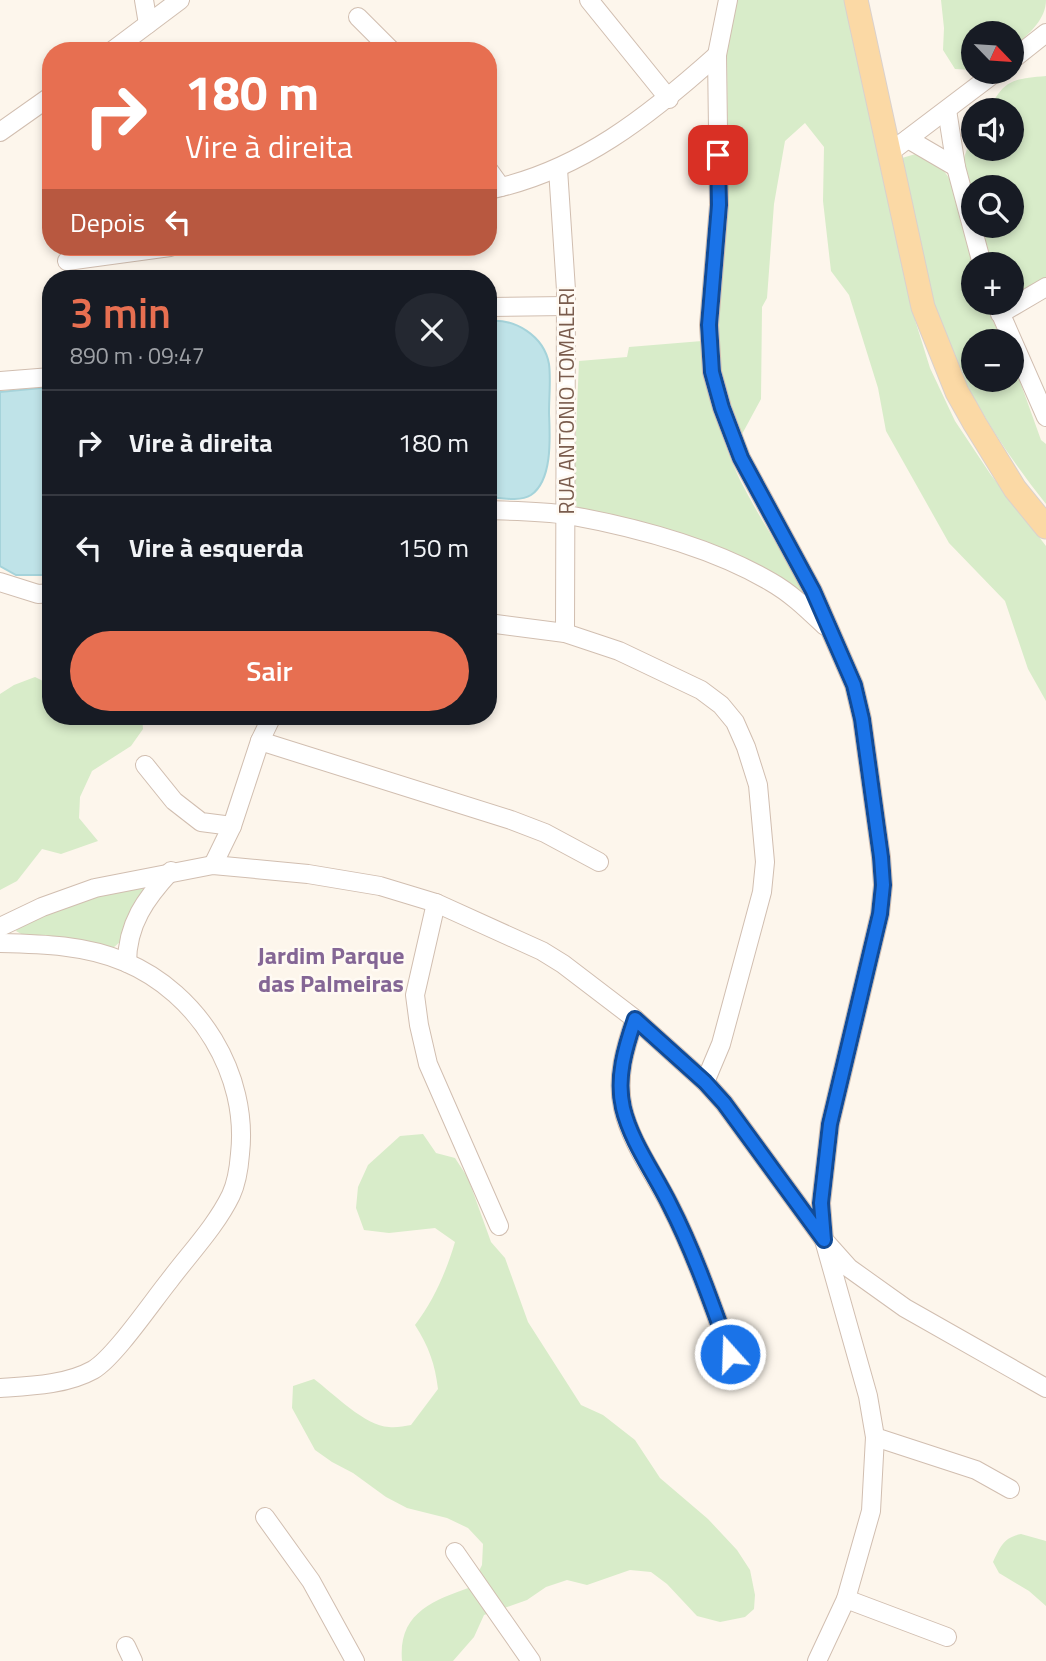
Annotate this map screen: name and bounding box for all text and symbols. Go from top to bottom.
north arrow [961,21,1024,84]
map controls [961,21,1024,392]
text: 180 m [185,54,319,129]
icon: right [70,70,161,161]
button: sound [961,98,1024,161]
text: Vire à direita [185,122,353,170]
pin [688,125,748,185]
icon: arrive [699,136,737,174]
button: search [961,175,1024,238]
text: Depois [70,203,145,242]
icon: left [159,203,197,241]
button: + [961,252,1024,315]
text: 3 min [70,280,171,344]
street label: RUA ANTONIO TOMALERI [550,288,582,514]
button: close [395,293,469,367]
button: − [961,329,1024,392]
text: 890 m · 09:47 [70,338,205,373]
text: Vire à direita [129,423,272,462]
text: 180 m [398,423,469,462]
icon: right [70,424,108,462]
text: Vire à esquerda [129,528,304,567]
text: 150 m [398,528,469,567]
icon: left [70,529,108,567]
button: Sair [70,631,469,711]
district label: Jardim Parque das Palmeiras [258,937,404,1001]
position arrow [693,1317,767,1391]

